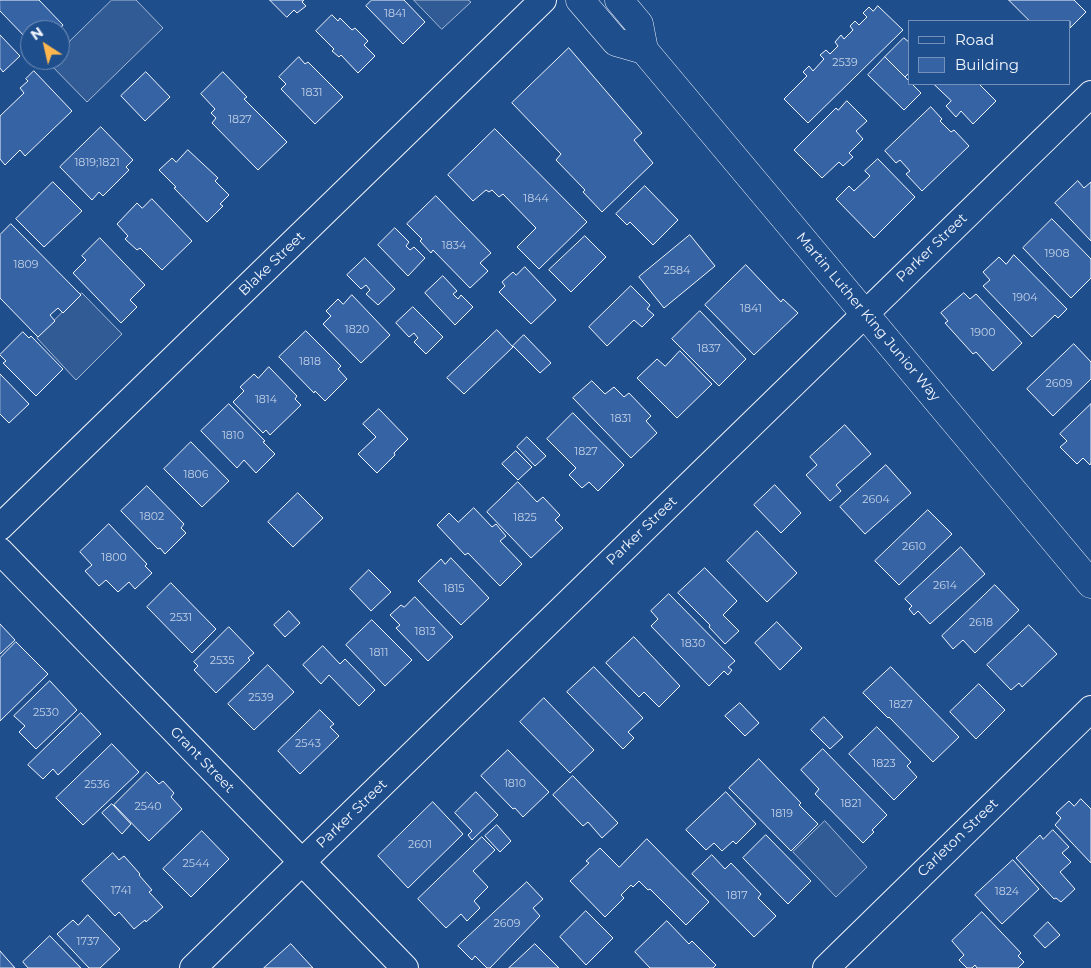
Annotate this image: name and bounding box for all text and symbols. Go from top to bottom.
house number: 1841 [384,7,406,21]
north arrow [20,20,70,70]
legend [908,20,1071,85]
text: N [27,23,47,44]
text: Road [955,30,994,49]
text: Building [955,55,1019,74]
house number: 2539 [832,56,858,70]
house number: 1831 [301,86,323,100]
house number: 1827 [228,113,252,127]
house number: 1819;1821 [74,156,120,170]
house number: 1844 [523,192,549,206]
street label: Parker Street [893,210,971,286]
street label: Blake Street [236,228,308,300]
street label: Martin Luther King Junior Way [792,229,944,405]
house number: 1834 [442,239,466,253]
house number: 1908 [1045,247,1069,261]
house number: 1809 [14,258,38,272]
house number: 2584 [664,264,690,278]
house number: 1904 [1012,291,1038,305]
house number: 1841 [740,302,762,316]
house number: 1820 [345,323,369,337]
house number: 1900 [970,326,996,340]
house number: 1837 [697,342,721,356]
house number: 1818 [299,355,321,369]
house number: 2609 [1046,377,1072,391]
house number: 1814 [255,393,277,407]
house number: 1831 [610,412,632,426]
house number: 1810 [222,429,244,443]
house number: 1827 [574,445,598,459]
house number: 1806 [184,468,208,482]
street label: Parker Street [603,493,681,569]
house number: 2604 [862,493,890,507]
house number: 1802 [140,510,164,524]
house number: 1825 [513,511,537,525]
house number: 2610 [902,540,926,554]
house number: 1800 [101,551,127,565]
house number: 2614 [933,579,957,593]
house number: 1815 [443,582,465,596]
house number: 2531 [170,611,192,625]
house number: 2618 [969,616,993,630]
house number: 1813 [414,625,436,639]
house number: 1830 [681,637,705,651]
house number: 1811 [370,646,388,660]
house number: 2535 [210,654,234,668]
house number: 2539 [248,691,274,705]
house number: 1827 [889,698,913,712]
house number: 2530 [33,706,59,720]
street label: Grant Street [166,723,238,797]
house number: 2543 [295,737,321,751]
house number: 1823 [872,757,896,771]
street label: Parker Street [313,776,391,852]
house number: 1810 [504,777,526,791]
house number: 2536 [84,778,110,792]
street label: Carleton Street [914,795,1002,881]
house number: 1821 [840,797,862,811]
house number: 2540 [134,800,162,814]
house number: 1819 [771,807,793,821]
house number: 2601 [408,838,432,852]
house number: 2544 [182,857,210,871]
house number: 1741 [111,884,131,898]
house number: 1824 [995,885,1019,899]
house number: 1817 [726,889,748,903]
house number: 2609 [494,917,520,931]
house number: 1737 [77,935,99,949]

